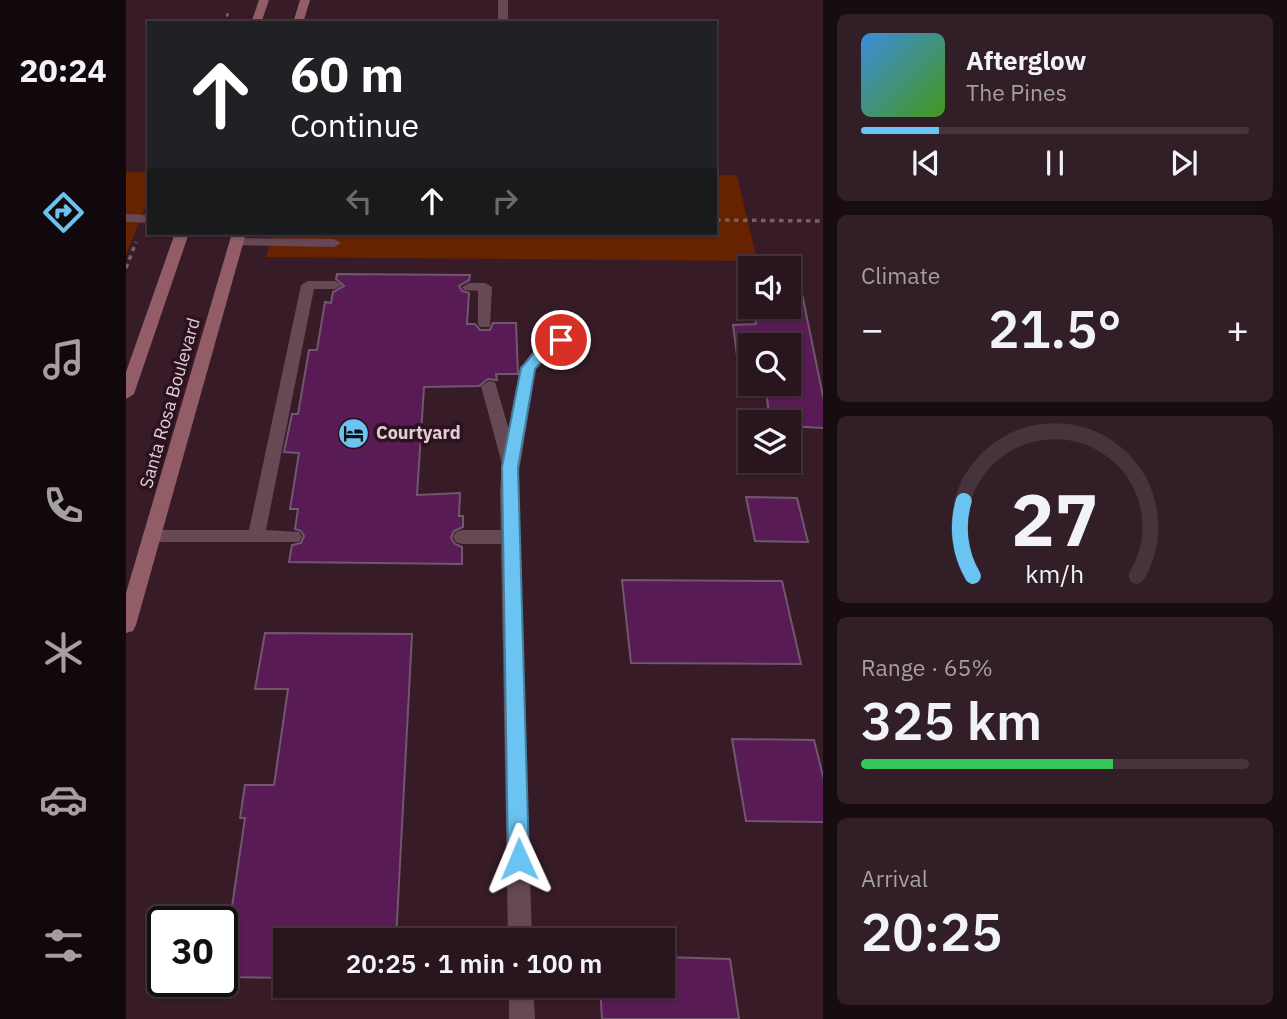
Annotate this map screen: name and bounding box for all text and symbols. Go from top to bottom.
text: 60 m [290,42,404,105]
text: Afterglow [966,43,1086,77]
text: 20:24 [19,49,107,91]
icon: ahead [175,49,266,140]
text: The Pines [966,77,1067,107]
text: Continue [290,104,419,146]
icon: previous [907,144,945,182]
icon: pause [1036,144,1074,182]
icon: next [1165,144,1203,182]
icon: left [340,182,378,220]
icon: ahead [413,182,451,220]
icon: right [486,182,524,220]
icon: directions [39,188,88,237]
map controls [738,256,801,473]
button: sound [738,256,801,319]
text: Climate [861,260,940,290]
text: 21.5° [988,295,1122,362]
text: − [861,304,884,353]
text: + [1226,304,1249,353]
pin [531,310,591,370]
street label: Santa Rosa Boulevard [134,315,205,491]
icon: arrive [542,321,580,359]
button: search [738,333,801,396]
icon: music [39,335,88,384]
button: layers [738,410,801,473]
hotel icon: Courtyard [336,416,370,450]
place label: Courtyard [376,421,461,444]
text: 27 [1011,471,1099,566]
icon: phone [39,481,88,530]
text: km/h [1026,556,1084,589]
icon: climate [39,628,88,677]
text: Range · 65% [861,652,993,682]
text: 325 km [861,687,1042,754]
icon: car [39,775,88,824]
position arrow [482,822,556,896]
text: Arrival [861,863,928,893]
text: 20:25 [861,898,1002,965]
speed limit sign: 30 [147,906,238,997]
icon: filters [39,921,88,970]
text: 20:25 · 1 min · 100 m [346,946,602,980]

